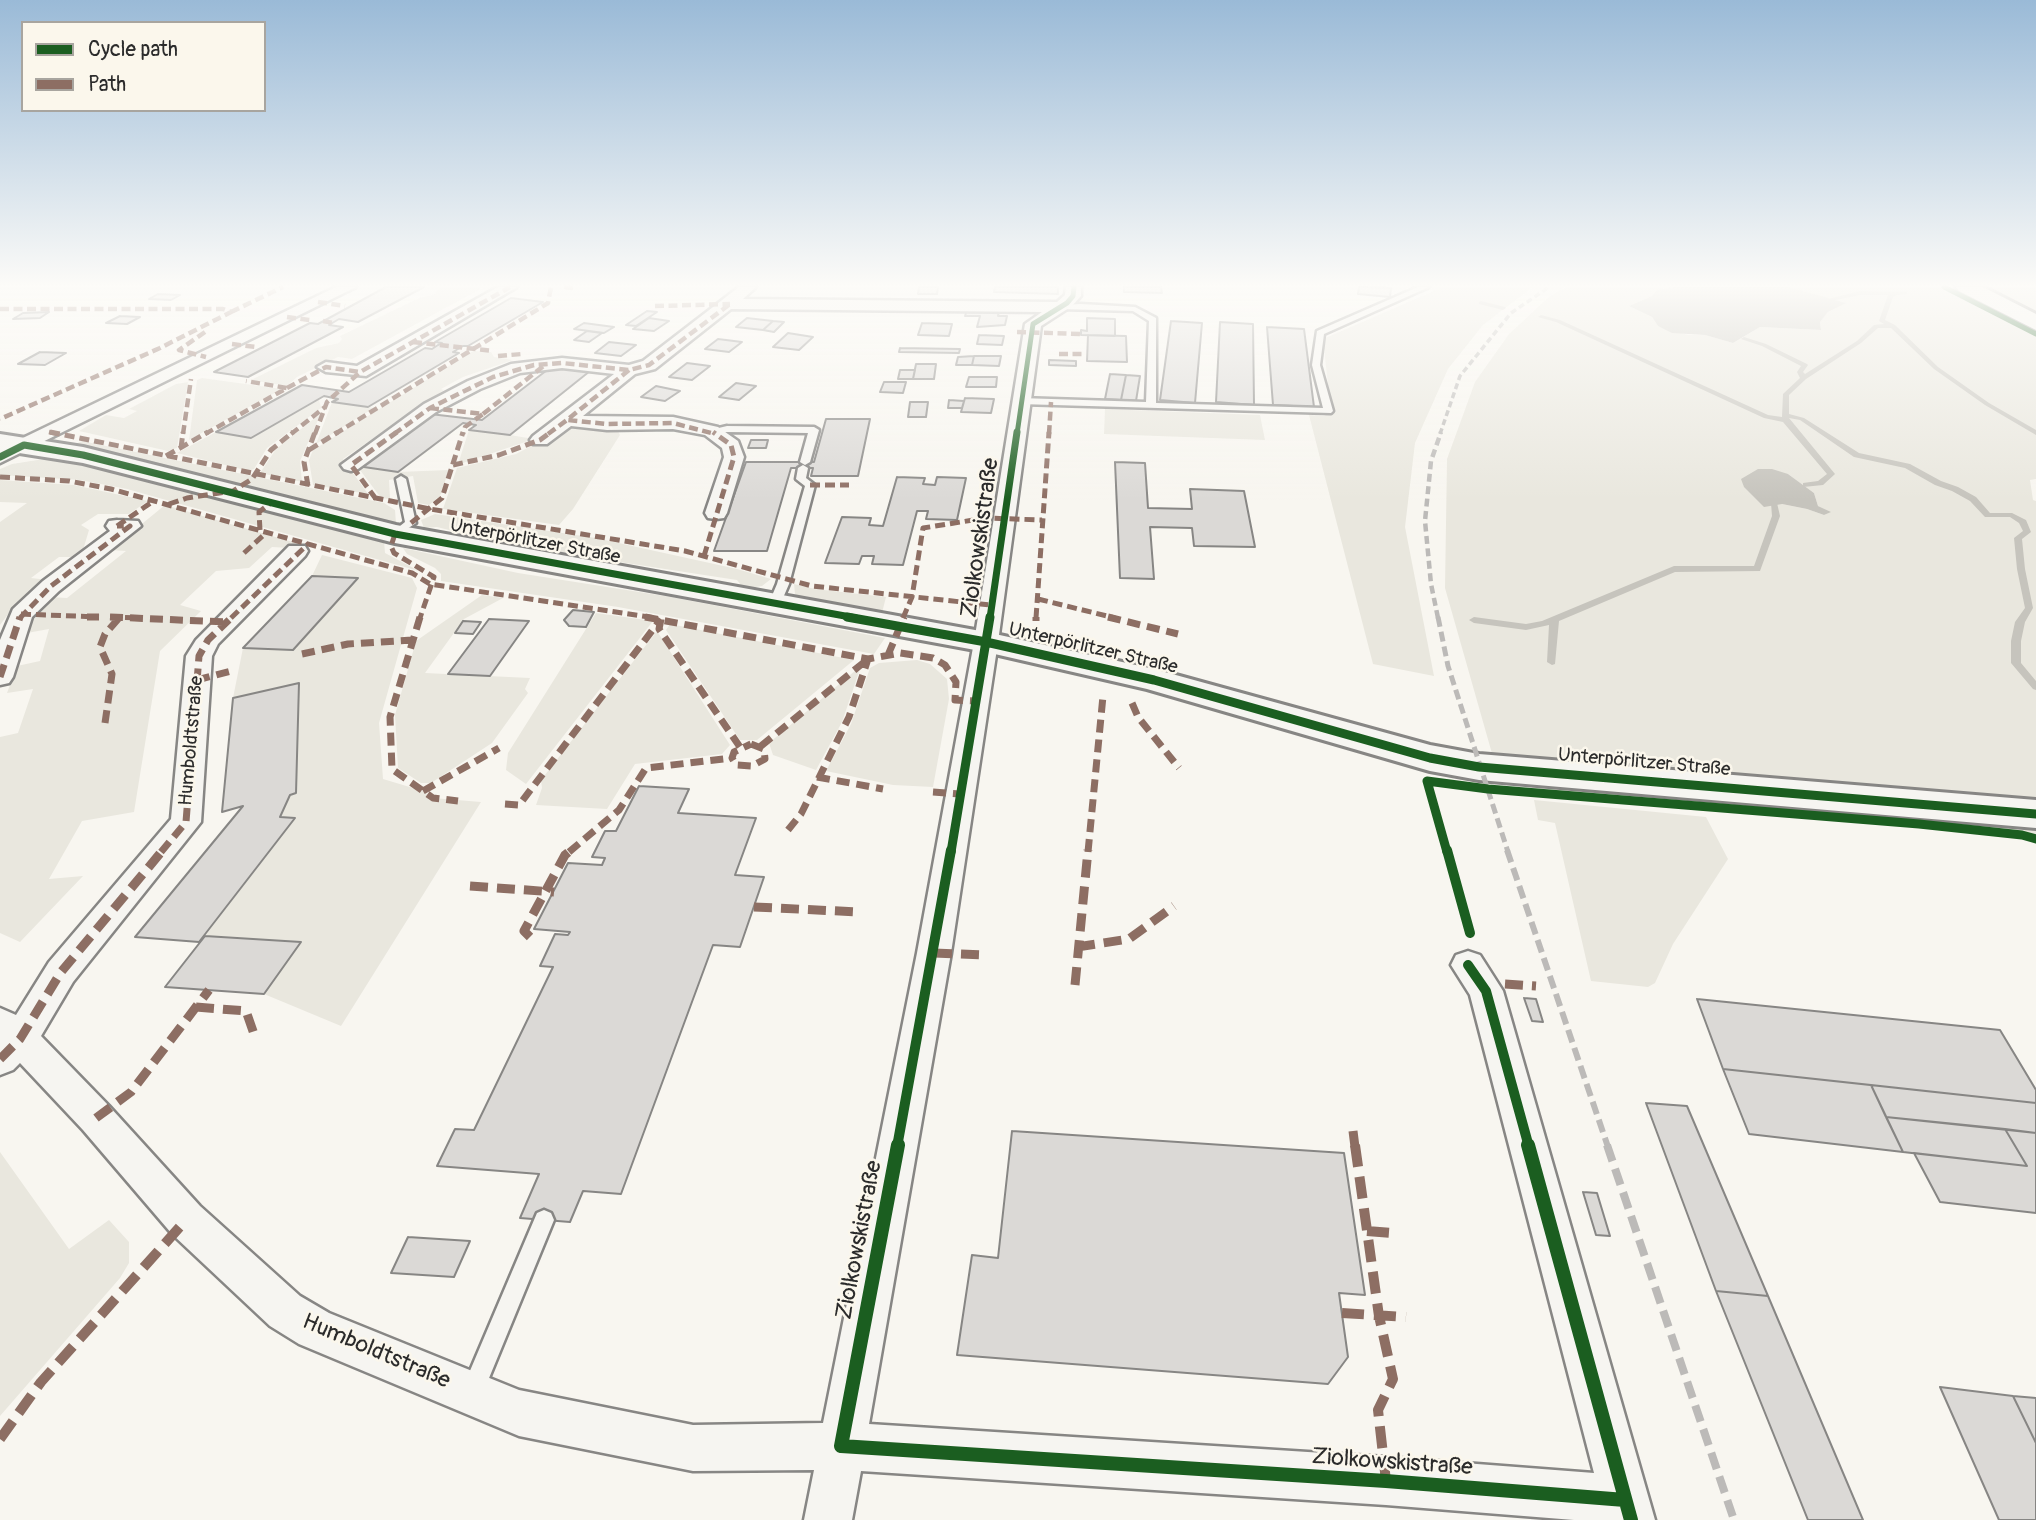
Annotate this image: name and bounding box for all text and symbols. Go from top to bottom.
legend [21,21,266,112]
text: Cycle path [88,36,178,63]
text: Path [88,71,126,98]
street label: Ziolkowskistraße [956,456,1006,620]
street label: Unterpörlitzer Straße [448,514,622,570]
street label: Unterpörlitzer Straße [1006,618,1180,680]
street label: Humboldtstraße [175,675,209,807]
street label: Unterpörlitzer Straße [1557,744,1731,782]
street label: Ziolkowskistraße [831,1158,889,1322]
street label: Humboldtstraße [298,1308,454,1396]
street label: Ziolkowskistraße [1311,1444,1473,1482]

